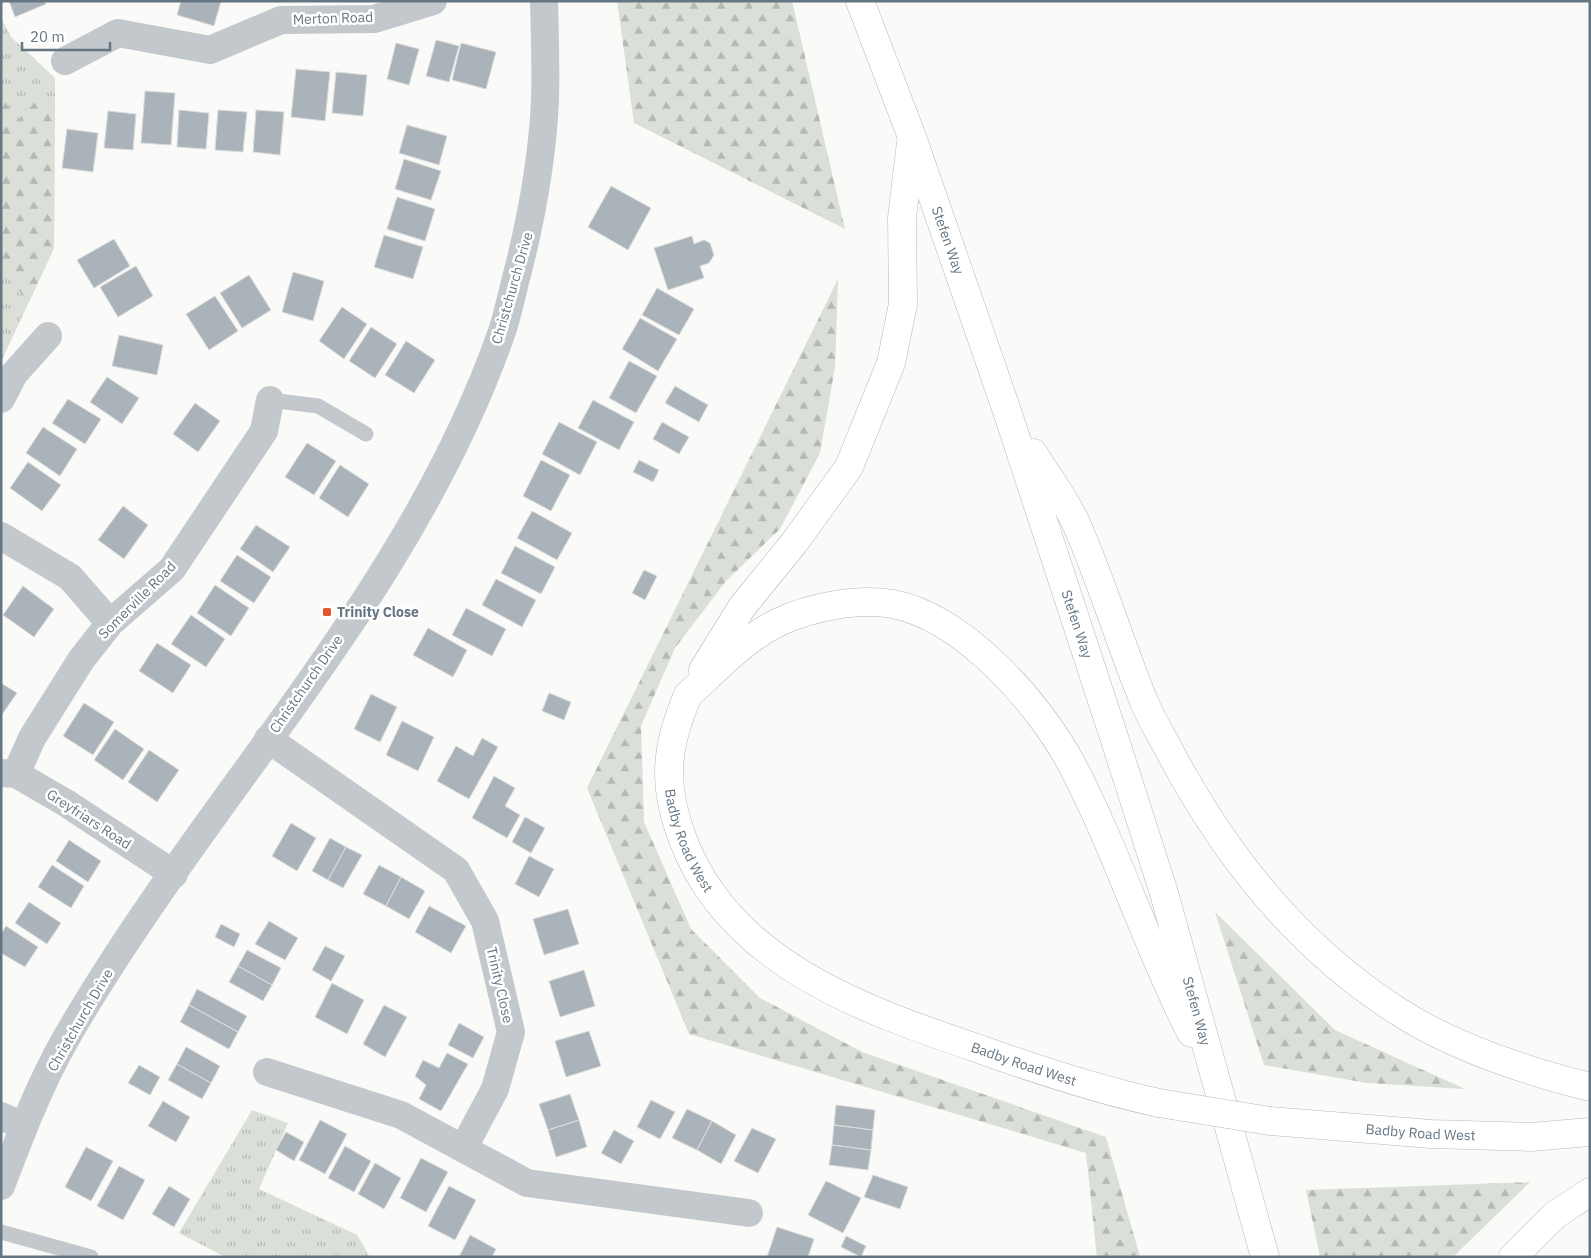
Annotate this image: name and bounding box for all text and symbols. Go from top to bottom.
street label: Merton Road [293,8,373,28]
scale bar [22,20,110,52]
text: 20 m [30,27,65,46]
street label: Stefen Way [928,204,968,277]
street label: Christchurch Drive [487,230,537,346]
street label: Somerville Road [94,557,180,643]
street label: Stefen Way [1057,588,1097,661]
place label: Trinity Close [337,603,419,621]
marker: Trinity Close [321,606,333,618]
street label: Christchurch Drive [265,631,347,737]
street label: Greyfriars Road [43,785,135,853]
street label: Badby Road West [661,788,717,896]
street label: Trinity Close [483,945,518,1025]
street label: Christchurch Drive [43,965,117,1075]
street label: Stefen Way [1179,974,1215,1048]
street label: Badby Road West [969,1038,1079,1090]
street label: Badby Road West [1365,1120,1476,1144]

